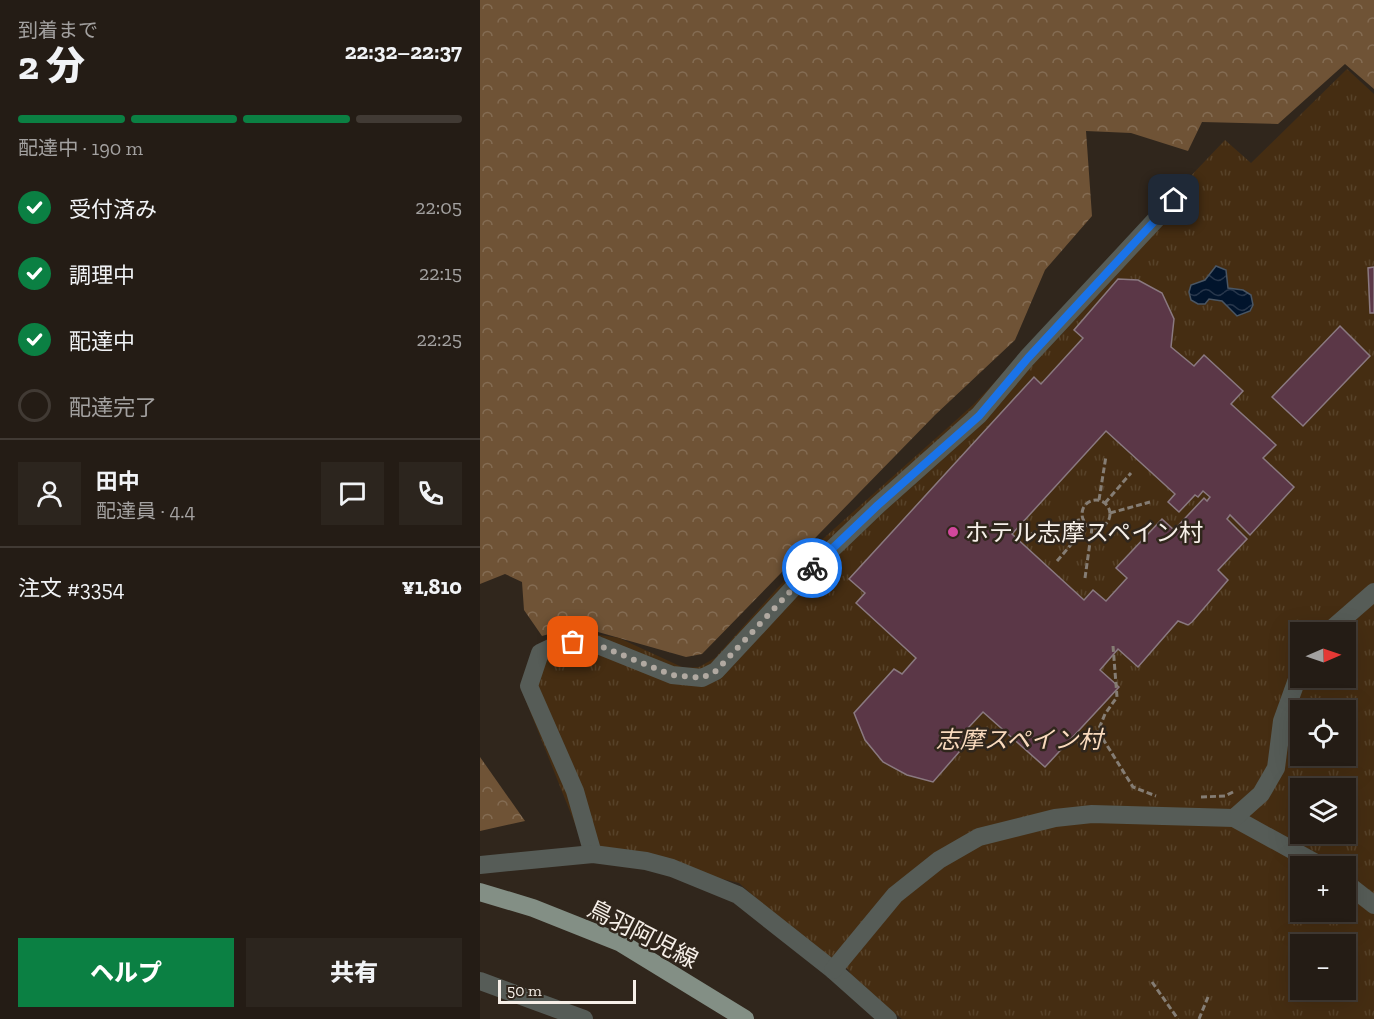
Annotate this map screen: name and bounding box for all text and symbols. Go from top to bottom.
text: 到着まで [18,18,98,42]
text: 22:32–22:37 [345,38,462,65]
text: 2 分 [18,42,85,89]
text: 配達中 · 190 m [18,136,143,160]
pin [1148,174,1199,225]
icon: home [1157,183,1190,216]
icon: check [18,191,51,224]
text: 22:05 [415,195,462,219]
text: 受付済み [69,196,157,223]
icon: check [18,257,51,290]
text: 22:15 [419,261,462,285]
text: 調理中 [69,262,135,289]
icon: check [18,323,51,356]
text: 22:25 [416,327,462,351]
text: 配達中 [69,328,135,355]
text: 配達完了 [69,394,157,421]
button: person [18,462,81,525]
button: chat [321,462,384,525]
button: phone [399,462,462,525]
text: 田中 [96,468,140,495]
text: 配達員 · 4.4 [96,499,195,523]
place label: ホテル志摩スペイン村 [965,518,1203,547]
marker: ホテル志摩スペイン村 [946,525,960,539]
courier [782,538,842,598]
icon: bike [796,552,829,585]
text: ¥1,810 [402,573,462,600]
text: 注文 #3354 [18,575,125,602]
pin [547,616,598,667]
north arrow [1290,622,1356,688]
map controls [1290,622,1356,1000]
icon: bag [556,625,589,658]
button: locate [1290,700,1356,766]
park label: 志摩スペイン村 [936,725,1105,754]
button: layers [1290,778,1356,844]
button: + [1290,856,1356,922]
street label: 鳥羽阿児線 [583,894,703,974]
button: − [1290,934,1356,1000]
button: ヘルプ [18,938,234,1007]
button: 共有 [246,938,462,1007]
scale bar [498,977,636,1004]
text: 50 m [507,981,542,1000]

